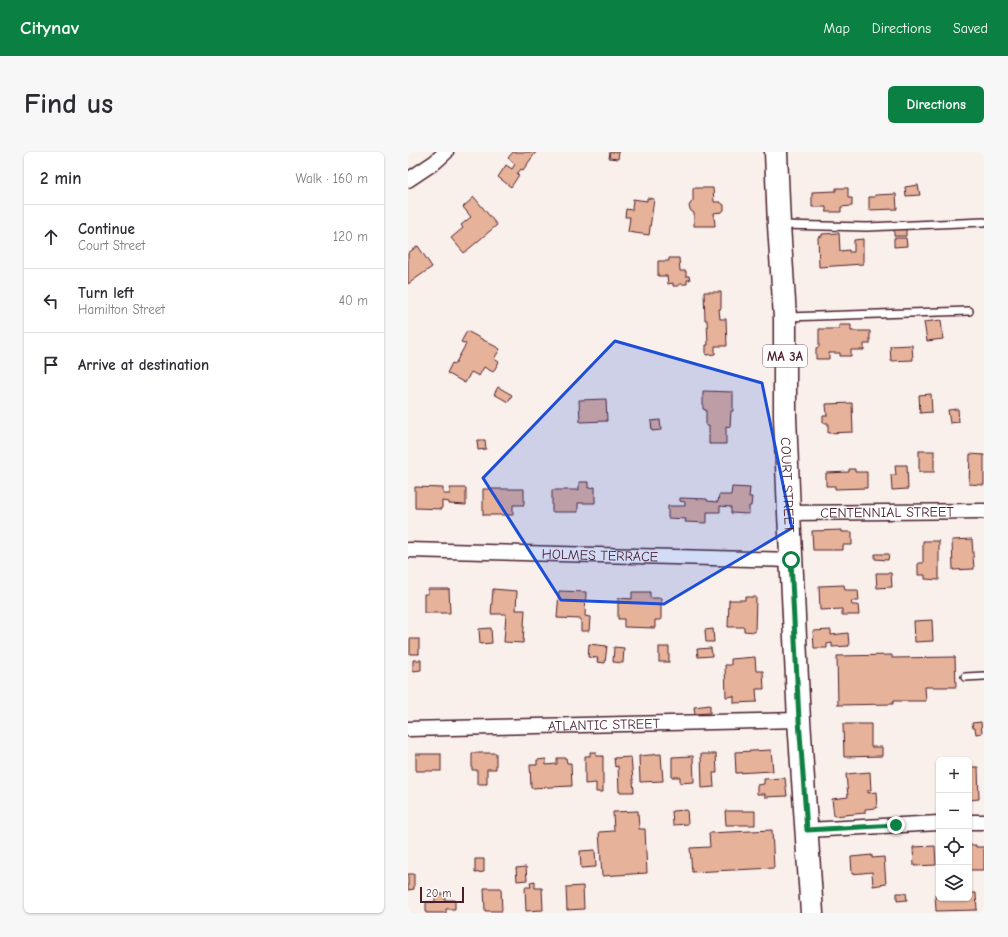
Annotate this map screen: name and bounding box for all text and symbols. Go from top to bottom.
text: Citynav [20,17,79,39]
text: Map [823,20,850,37]
text: Directions [872,20,931,37]
text: Saved [953,20,988,37]
button: Directions [888,86,984,123]
text: Find us [24,88,113,120]
text: 2 min [40,169,81,188]
text: Walk · 160 m [296,171,368,186]
text: Continue [78,220,135,238]
icon: ahead [40,226,62,248]
text: 120 m [333,229,368,244]
text: Court Street [78,238,145,253]
text: Turn left [78,284,134,302]
icon: left [40,290,62,312]
text: 40 m [339,293,368,308]
text: Hamilton Street [78,302,165,317]
road number: MA 3A [763,345,807,367]
icon: arrive [40,354,62,376]
text: Arrive at destination [78,356,209,374]
street label: COURT STREET [777,437,798,533]
street label: CENTENNIAL STREET [820,503,954,522]
street label: HOLMES TERRACE [542,545,658,566]
route start [782,551,800,569]
street label: ATLANTIC STREET [548,715,661,735]
map controls [936,757,972,901]
button: + [936,757,972,793]
button: − [936,793,972,829]
route end [887,816,905,834]
button: locate [936,829,972,865]
button: layers [936,865,972,901]
scale bar [420,885,464,904]
text: 20 m [426,887,451,900]

